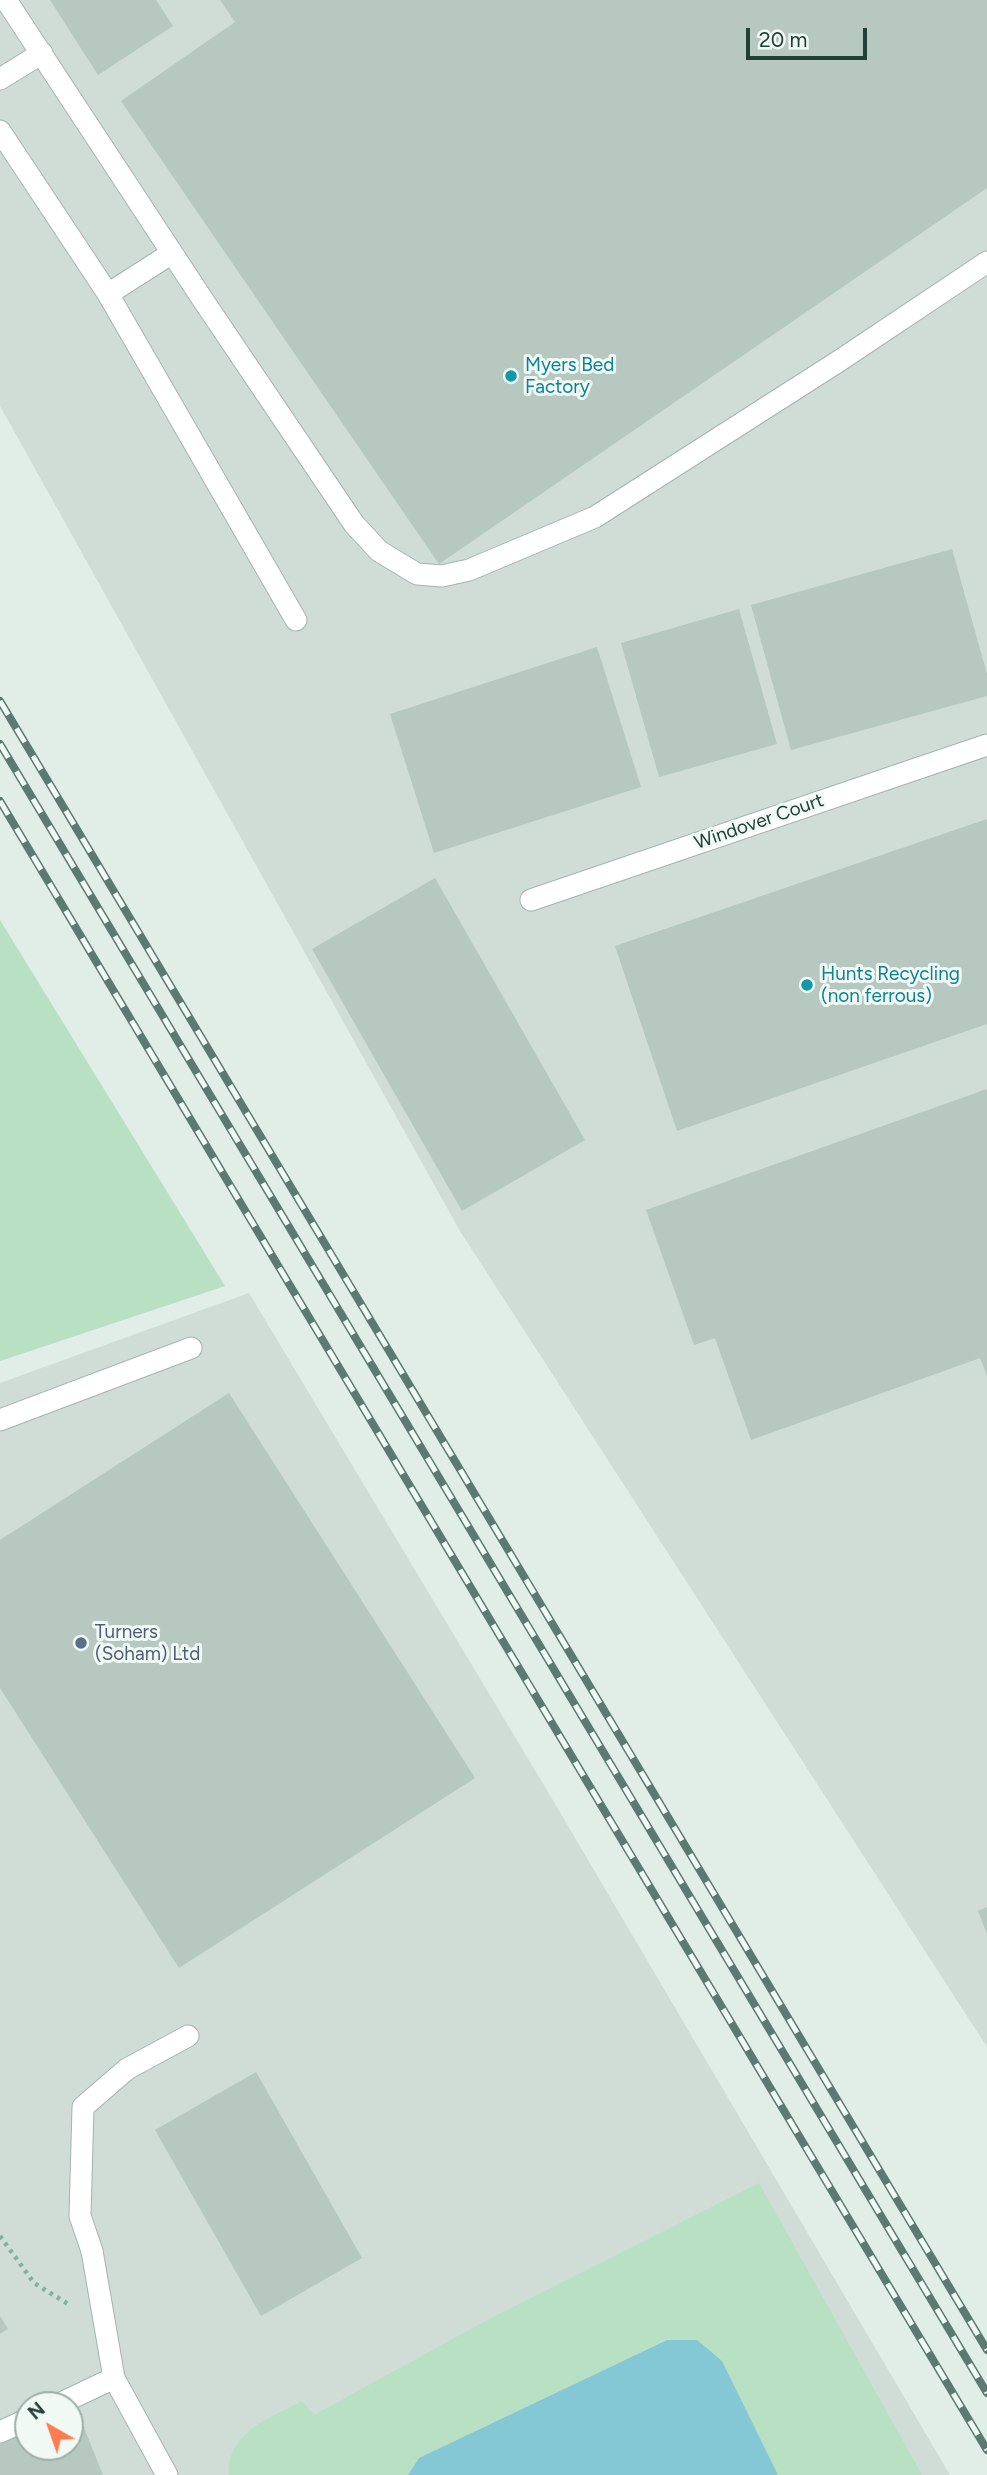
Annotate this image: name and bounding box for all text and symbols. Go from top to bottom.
scale bar [749,14,870,58]
text: 20 m [759,27,807,52]
place label: Myers Bed Factory [525,354,614,398]
marker: Myers Bed Factory [503,368,519,384]
street label: Windover Court [691,789,827,855]
place label: Hunts Recycling (non ferrous) [821,963,960,1007]
marker: Hunts Recycling (non ferrous) [799,977,815,993]
place label: Turners (Soham) Ltd [95,1621,200,1665]
marker: Turners (Soham) Ltd [73,1635,89,1651]
north arrow [14,2391,84,2461]
text: N [23,2398,49,2425]

